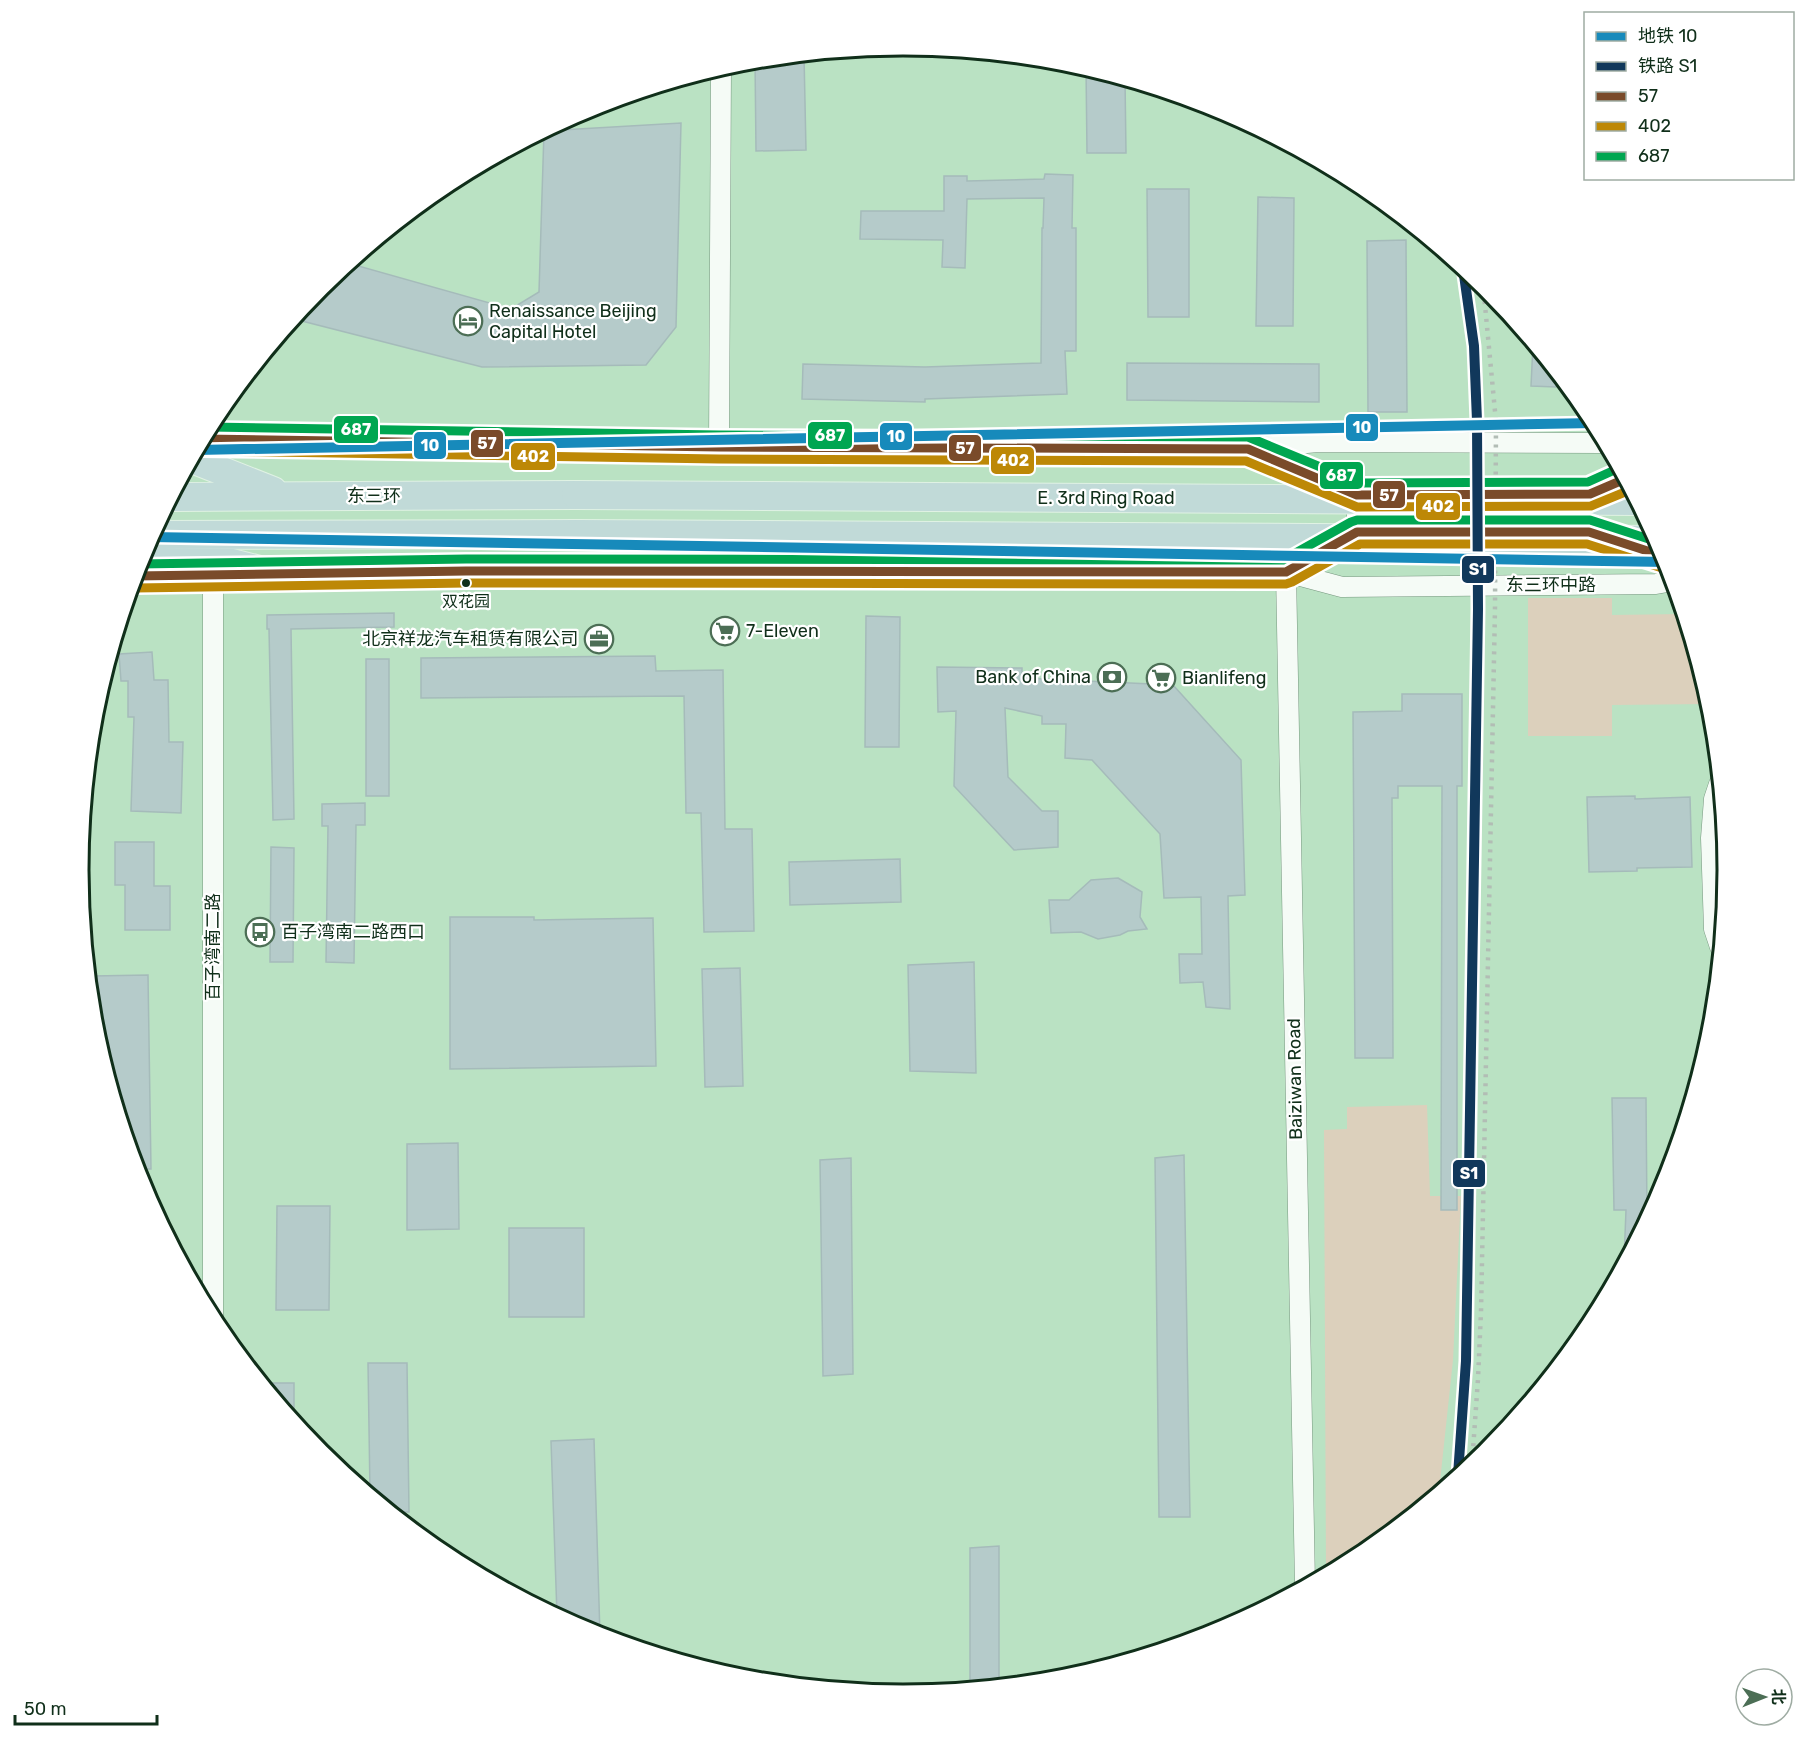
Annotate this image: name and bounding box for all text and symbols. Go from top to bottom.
legend [1584,12,1794,180]
text: 地铁 10 [1638,25,1698,47]
text: 铁路 S1 [1638,55,1697,77]
text: 57 [1638,85,1658,107]
text: 402 [1638,115,1671,137]
text: 687 [1638,145,1670,167]
place label: Renaissance Beijing Capital Hotel [489,300,657,343]
hotel icon: Renaissance Beijing Capital Hotel [452,305,484,337]
line badge: 10 [1345,413,1379,442]
line badge: 687 [333,415,379,444]
text: 10 [1353,418,1372,437]
text: 687 [341,420,371,439]
line badge: 687 [807,421,853,450]
line badge: 10 [879,422,913,451]
text: 687 [815,426,845,445]
text: 10 [887,427,906,446]
line badge: 57 [470,429,504,458]
line badge: 10 [413,431,447,460]
text: 57 [477,434,497,453]
line badge: 57 [948,434,982,462]
text: 10 [421,436,440,455]
text: 57 [955,439,975,458]
line badge: 402 [510,442,556,471]
line badge: 402 [990,446,1035,475]
text: 402 [517,447,549,466]
text: 402 [997,451,1029,470]
line badge: 687 [1319,461,1364,490]
text: 687 [1326,466,1356,485]
line badge: 57 [1372,480,1406,509]
street label: 东三环 [347,485,401,507]
text: 57 [1379,486,1399,505]
street label: E. 3rd Ring Road [1037,487,1175,509]
line badge: 402 [1415,492,1461,521]
text: 402 [1422,497,1454,516]
line badge: S1 [1461,555,1495,584]
text: S1 [1469,560,1487,579]
street label: 东三环中路 [1506,574,1596,596]
marker: 双花园 [460,577,472,589]
place label: 双花园 [442,592,490,611]
supermarket icon: 7-Eleven [709,615,741,647]
place label: 7-Eleven [746,620,819,642]
office icon: 北京祥龙汽车租赁有限公司 [583,623,615,655]
place label: 北京祥龙汽车租赁有限公司 [362,628,578,650]
bank icon: Bank of China [1096,661,1128,693]
supermarket icon: Bianlifeng [1145,662,1177,694]
place label: Bank of China [975,666,1091,688]
place label: Bianlifeng [1182,667,1266,689]
street label: 百子湾南二路 [202,893,224,1001]
bus stop icon: 百子湾南二路西口 [244,916,276,948]
place label: 百子湾南二路西口 [281,921,425,943]
street label: Baiziwan Road [1283,1018,1307,1140]
line badge: S1 [1452,1159,1486,1188]
text: S1 [1460,1164,1478,1183]
north arrow [1734,1667,1794,1727]
scale bar [15,1688,158,1726]
text: 北 [1769,1689,1788,1705]
text: 50 m [24,1698,67,1720]

